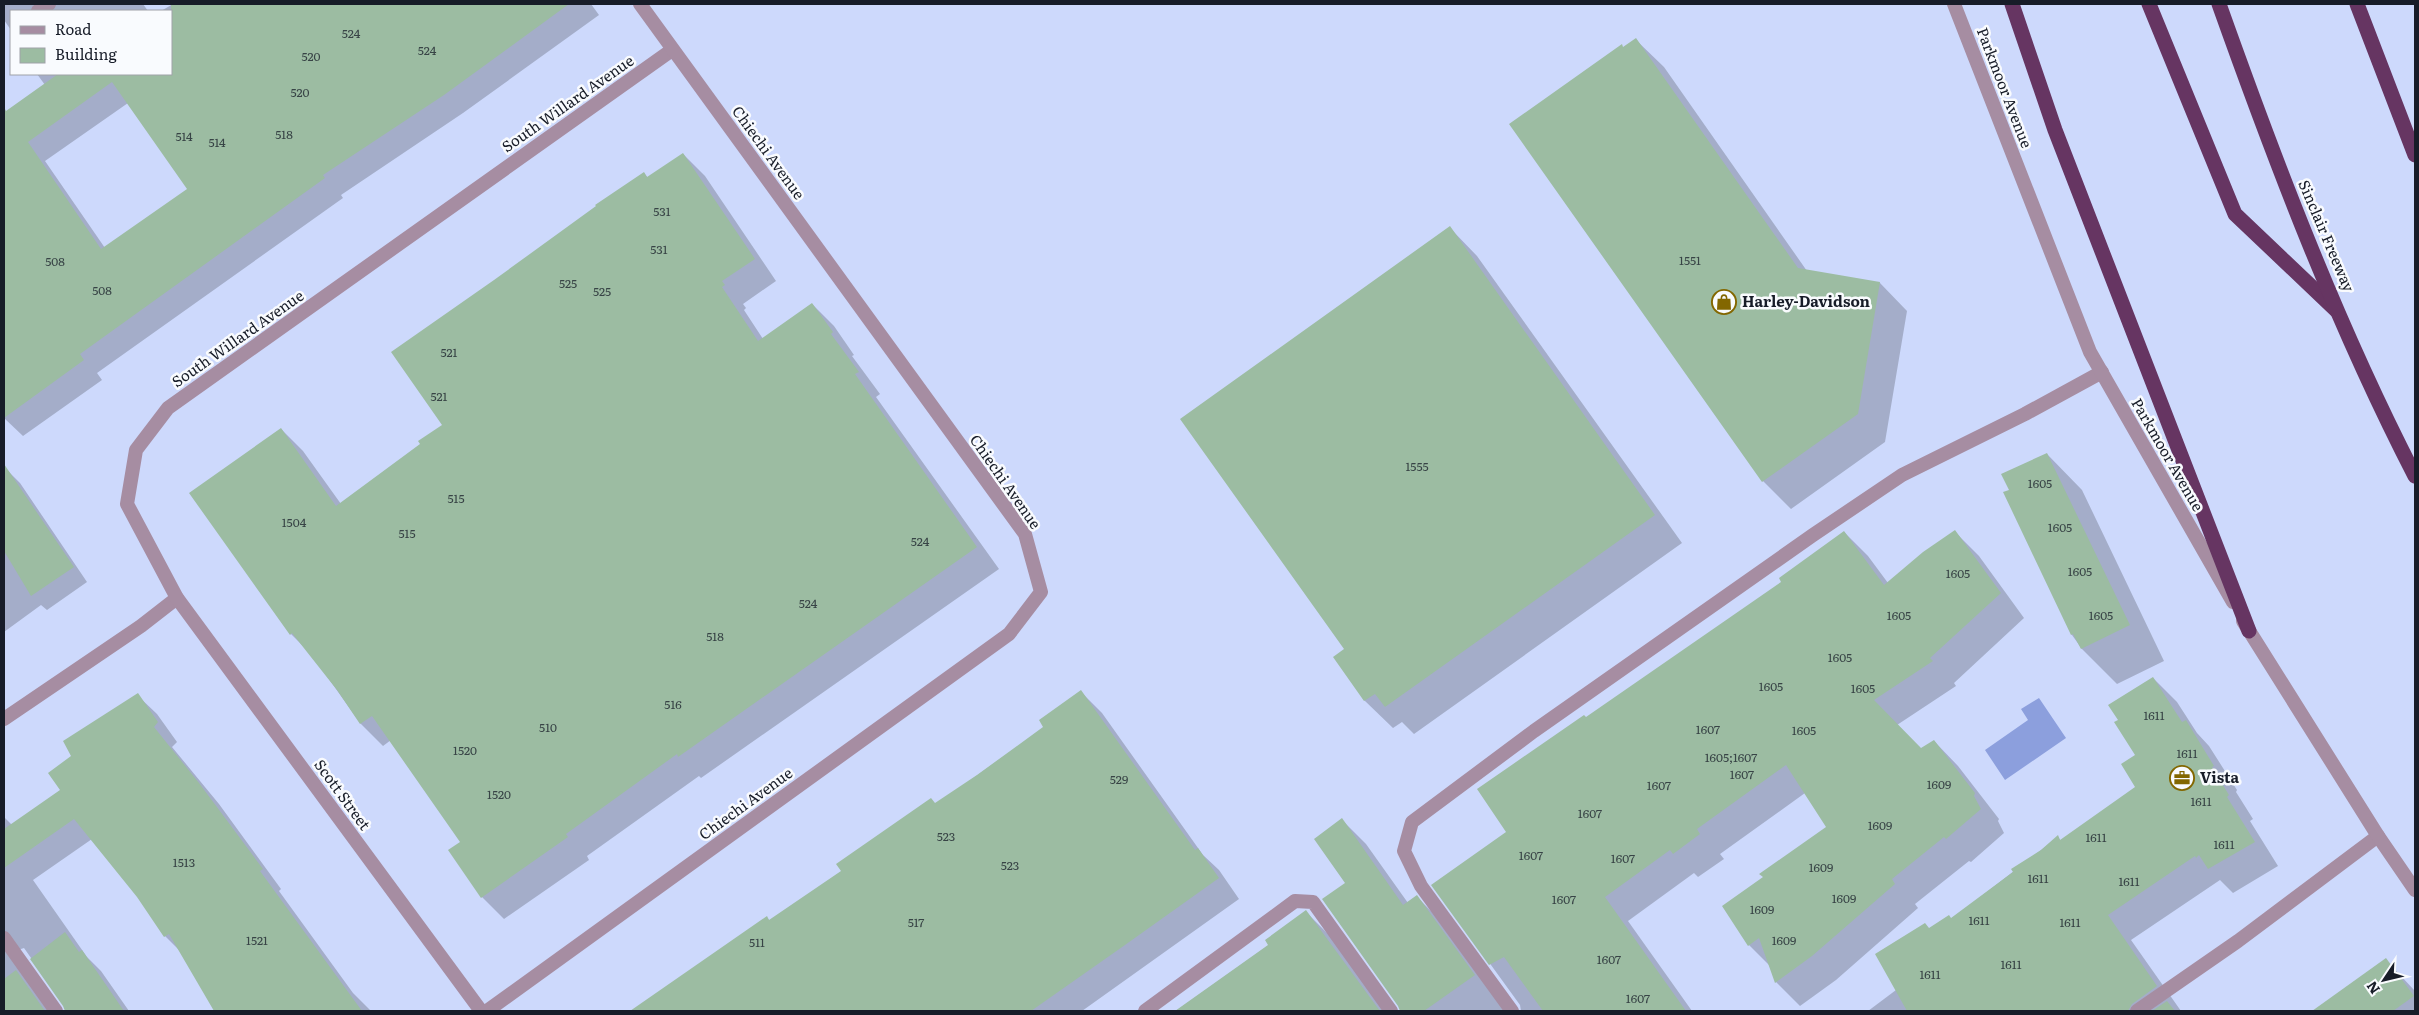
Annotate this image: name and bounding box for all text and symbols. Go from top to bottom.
legend [10,10,172,75]
text: Road [55,17,91,40]
house number: 524 [342,24,361,42]
street label: Parkmoor Avenue [1972,24,2039,151]
house number: 524 [418,41,437,59]
text: Building [55,42,117,65]
house number: 520 [302,47,321,65]
street label: South Willard Avenue [496,48,638,157]
house number: 520 [291,83,310,101]
street label: Chiechi Avenue [727,100,811,204]
house number: 518 [275,125,293,143]
house number: 514 [175,127,193,145]
house number: 514 [208,133,226,151]
street label: Sinclair Freeway [2293,176,2361,295]
house number: 531 [653,202,671,220]
house number: 531 [650,240,668,258]
house number: 1551 [1679,251,1701,269]
house number: 508 [45,252,65,270]
house number: 525 [559,274,577,292]
house number: 508 [92,281,112,299]
house number: 525 [593,282,611,300]
street label: South Willard Avenue [166,283,308,392]
shop icon: Harley-Davidson [1711,289,1737,315]
place label: Harley-Davidson [1742,289,1871,312]
house number: 521 [441,343,458,361]
house number: 521 [431,387,448,405]
street label: Parkmoor Avenue [2126,393,2210,515]
street label: Chiechi Avenue [965,429,1048,533]
house number: 1555 [1405,457,1429,475]
house number: 1605 [2028,474,2052,492]
house number: 515 [447,489,465,507]
house number: 1504 [282,513,307,531]
house number: 1605 [2048,518,2072,536]
house number: 515 [398,524,416,542]
house number: 524 [911,532,930,550]
house number: 1605 [2068,562,2092,580]
house number: 1605 [1946,564,1970,582]
house number: 524 [799,594,818,612]
house number: 1605 [1887,606,1911,624]
house number: 1605 [2089,606,2113,624]
house number: 518 [706,627,724,645]
house number: 1605 [1828,648,1852,666]
house number: 1605 [1759,677,1783,695]
house number: 1605 [1851,679,1875,697]
house number: 516 [664,695,682,713]
house number: 1611 [2143,706,2165,724]
house number: 510 [539,718,557,736]
house number: 1607 [1696,720,1720,738]
house number: 1605 [1792,721,1816,739]
house number: 1520 [453,741,477,759]
house number: 1611 [2176,744,2198,762]
house number: 1605;1607 [1705,748,1757,766]
street label: Scott Street [310,754,377,834]
street label: Chiechi Avenue [693,761,797,845]
house number: 1607 [1730,765,1754,783]
office icon: Vista [2169,765,2195,791]
place label: Vista [2200,765,2240,788]
house number: 529 [1110,770,1128,788]
house number: 1609 [1927,775,1951,793]
house number: 1607 [1647,776,1671,794]
house number: 1520 [487,785,511,803]
house number: 1611 [2190,792,2212,810]
house number: 1607 [1578,804,1602,822]
house number: 1609 [1868,816,1892,834]
house number: 523 [937,827,955,845]
house number: 1611 [2085,828,2107,846]
house number: 1611 [2213,835,2235,853]
house number: 1607 [1519,846,1543,864]
house number: 1607 [1611,849,1635,867]
house number: 1513 [173,853,195,871]
house number: 523 [1001,856,1019,874]
house number: 1609 [1809,858,1833,876]
house number: 1611 [2027,869,2049,887]
house number: 1611 [2118,872,2140,890]
house number: 1609 [1832,889,1856,907]
house number: 1607 [1552,890,1576,908]
house number: 1609 [1750,900,1774,918]
house number: 1611 [1968,911,1990,929]
house number: 517 [908,913,924,931]
house number: 1611 [2059,913,2081,931]
house number: 1521 [246,931,268,949]
house number: 1609 [1772,931,1796,949]
house number: 511 [749,933,765,951]
house number: 1607 [1597,950,1621,968]
house number: 1611 [2000,955,2022,973]
north arrow [2359,955,2409,1005]
house number: 1611 [1919,965,1941,983]
text: N [2361,977,2384,999]
house number: 1607 [1626,989,1650,1007]

